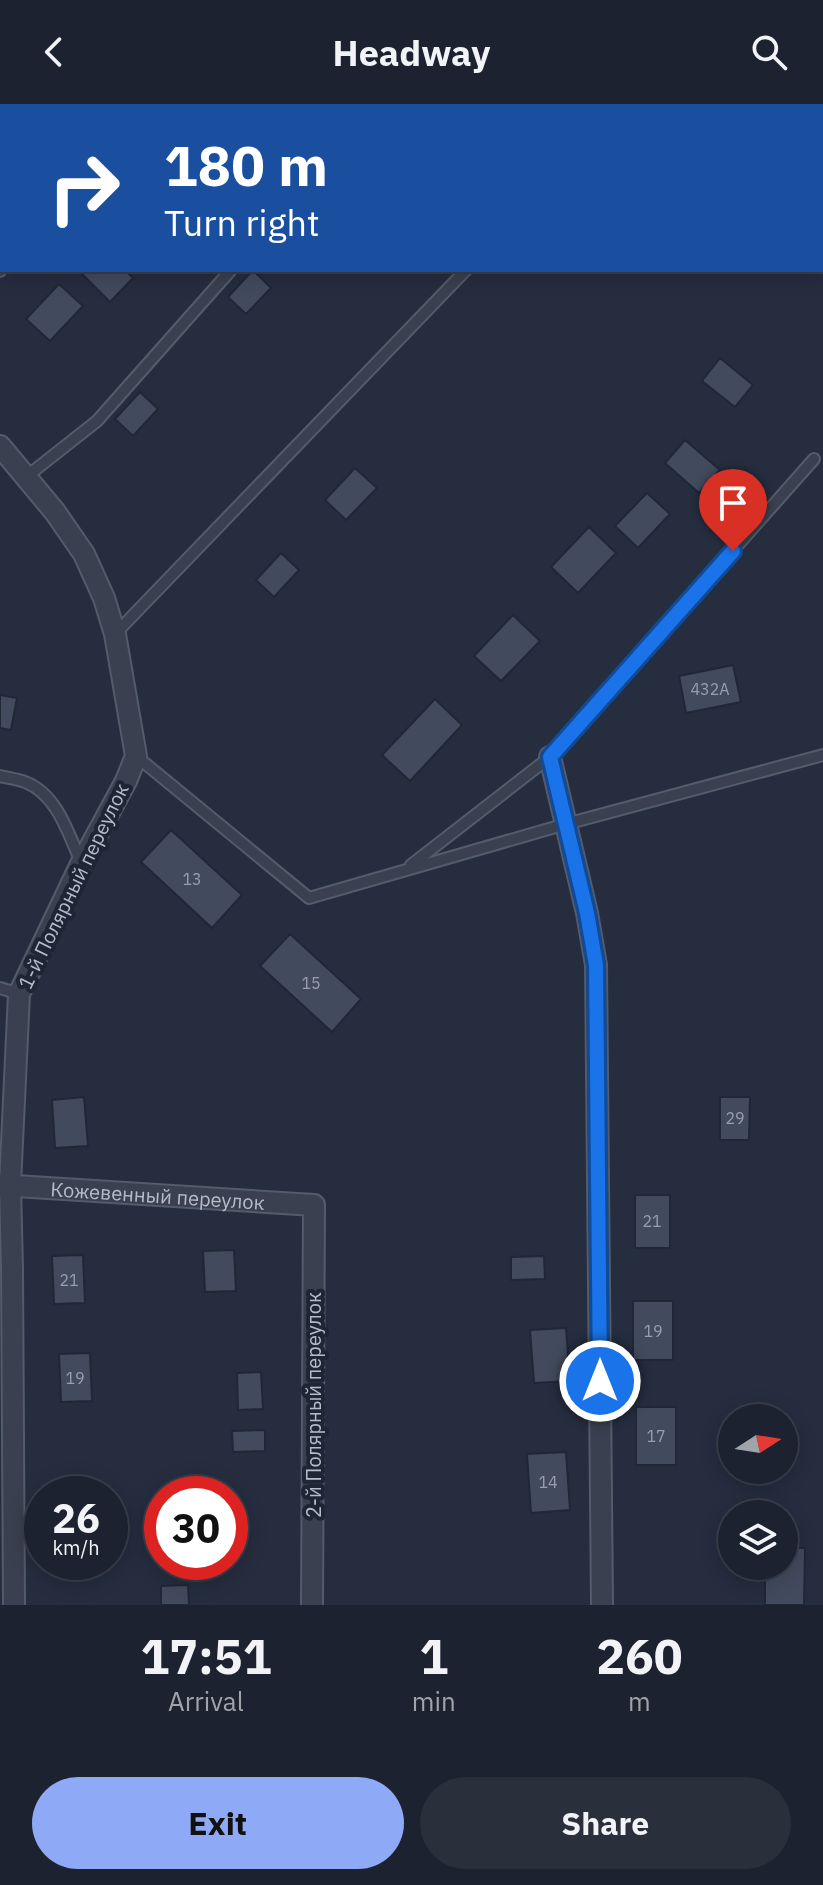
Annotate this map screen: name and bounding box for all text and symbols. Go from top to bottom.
text: Headway [333,29,490,76]
icon: back [32,30,76,74]
icon: search [747,30,791,74]
text: 180 m [164,129,328,201]
icon: right [32,136,136,240]
text: Turn right [164,199,320,246]
pin [699,469,767,551]
icon: arrive [711,481,755,525]
house number: 432А [690,679,730,699]
street label: 1-й Полярный переулок [11,779,135,993]
house number: 13 [182,869,202,889]
house number: 15 [301,973,321,993]
house number: 29 [725,1108,745,1128]
street label: Кожевенный переулок [50,1175,266,1215]
house number: 21 [642,1211,662,1231]
house number: 21 [59,1270,79,1290]
street label: 2-й Полярный переулок [300,1292,327,1518]
house number: 19 [643,1321,663,1341]
position arrow [558,1339,642,1423]
house number: 19 [65,1368,85,1388]
north arrow [718,1404,798,1484]
map controls [718,1404,798,1580]
house number: 17 [646,1426,666,1446]
house number: 14 [538,1472,558,1492]
speed limit sign: 30 [144,1476,248,1580]
text: 26 [52,1492,100,1544]
button: layers [718,1500,798,1580]
text: km/h [52,1534,100,1561]
text: 17:51 [140,1625,271,1687]
text: 1 [419,1625,448,1687]
text: 260 [596,1625,683,1687]
text: Arrival [168,1684,244,1718]
text: min [412,1684,456,1718]
text: m [628,1684,651,1718]
button: Exit [32,1777,404,1869]
button: Share [420,1777,791,1869]

